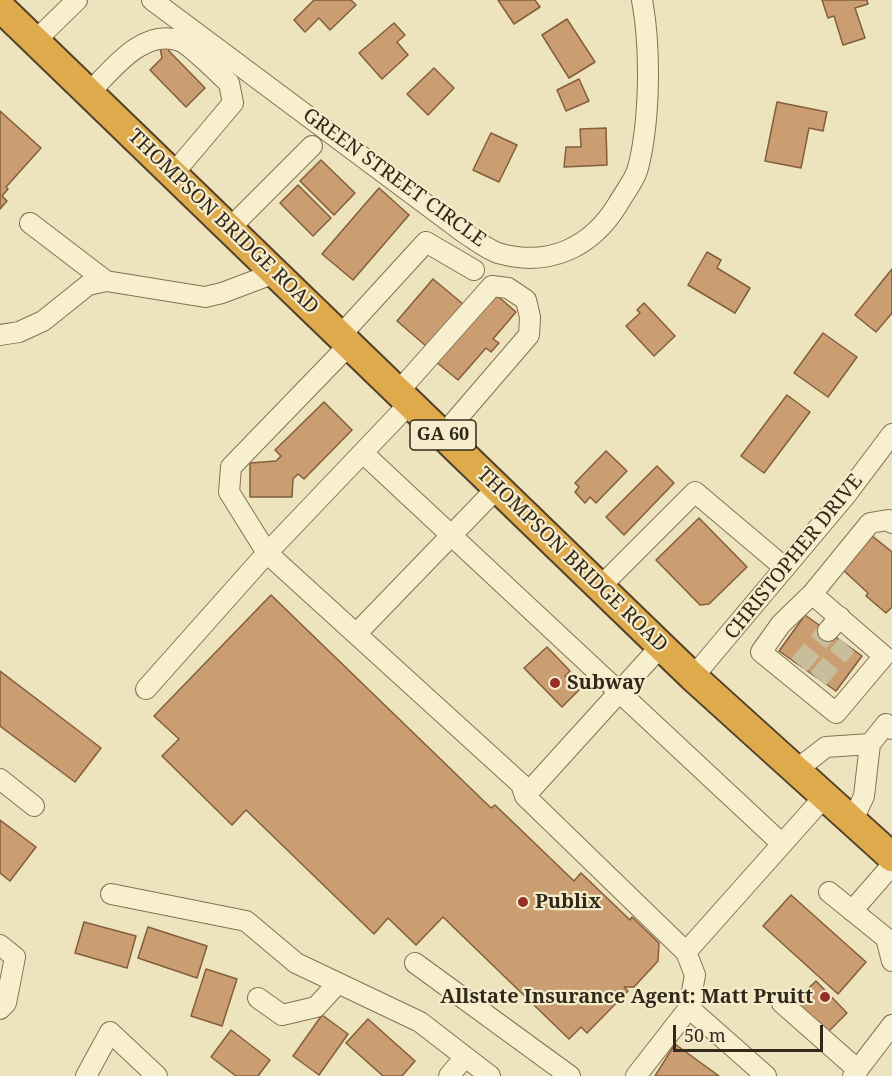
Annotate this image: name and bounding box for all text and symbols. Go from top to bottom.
street label: GREEN STREET CIRCLE [298,103,490,253]
street label: THOMPSON BRIDGE ROAD [123,125,323,319]
road number: GA 60 [410,420,476,450]
street label: THOMPSON BRIDGE ROAD [472,463,672,657]
street label: CHRISTOPHER DRIVE [720,470,868,644]
place label: Subway [567,671,645,695]
marker: Subway [548,676,562,690]
place label: Publix [535,890,601,914]
marker: Publix [516,895,530,909]
place label: Allstate Insurance Agent: Matt Pruitt [440,985,813,1009]
marker: Allstate Insurance Agent: Matt Pruitt [818,990,832,1004]
scale bar [676,1013,826,1051]
text: 50 m [684,1023,726,1047]

